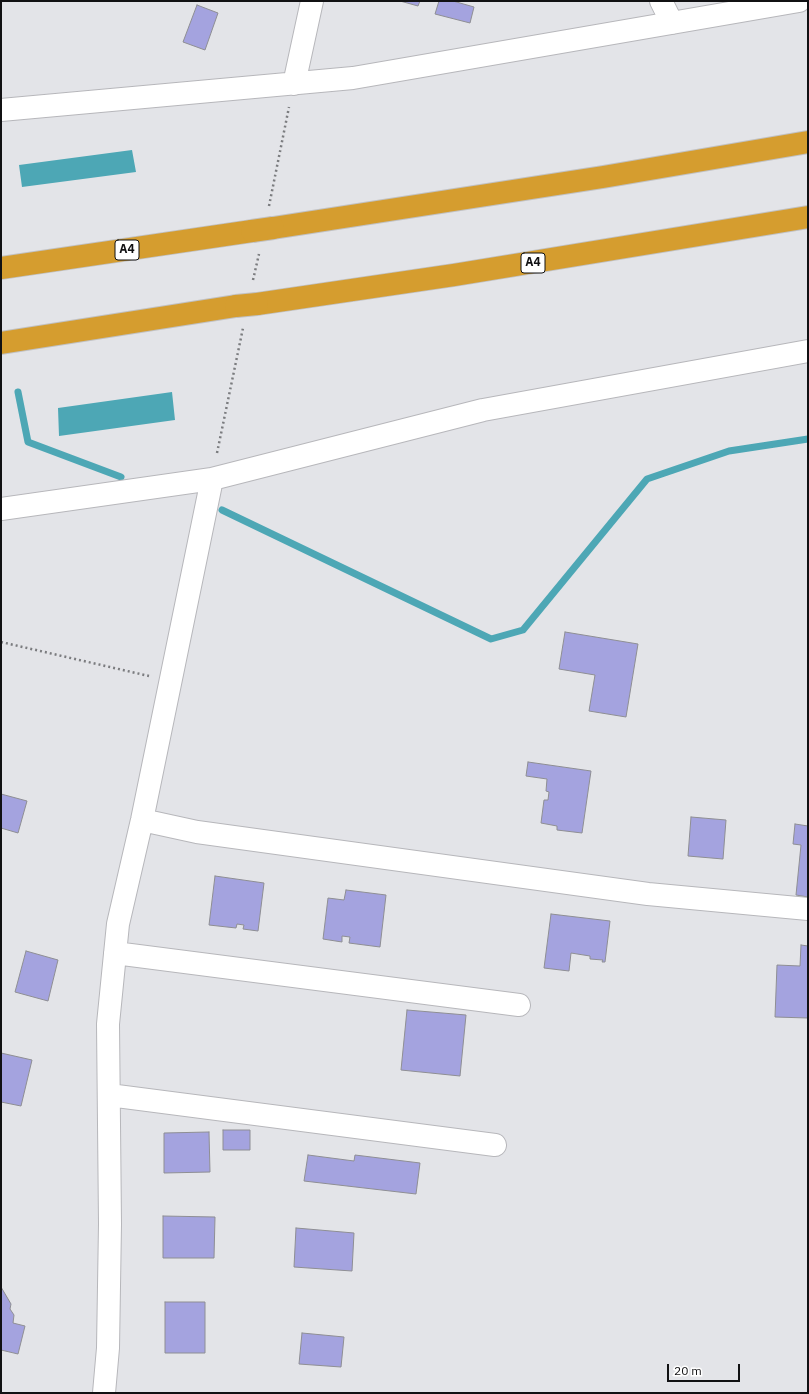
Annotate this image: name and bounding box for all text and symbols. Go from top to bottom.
road number: A4 [115,240,139,260]
road number: A4 [521,253,545,273]
scale bar [669,1356,742,1382]
text: 20 m [674,1363,702,1378]

